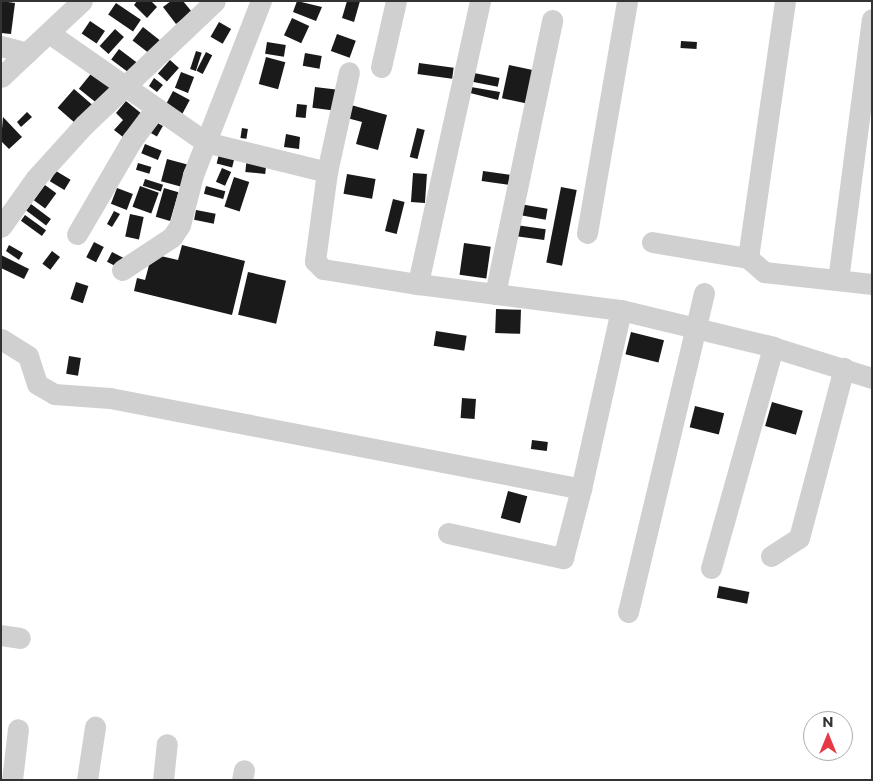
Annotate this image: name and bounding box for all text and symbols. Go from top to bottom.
north arrow [803,711,853,761]
text: N [822,713,834,731]

